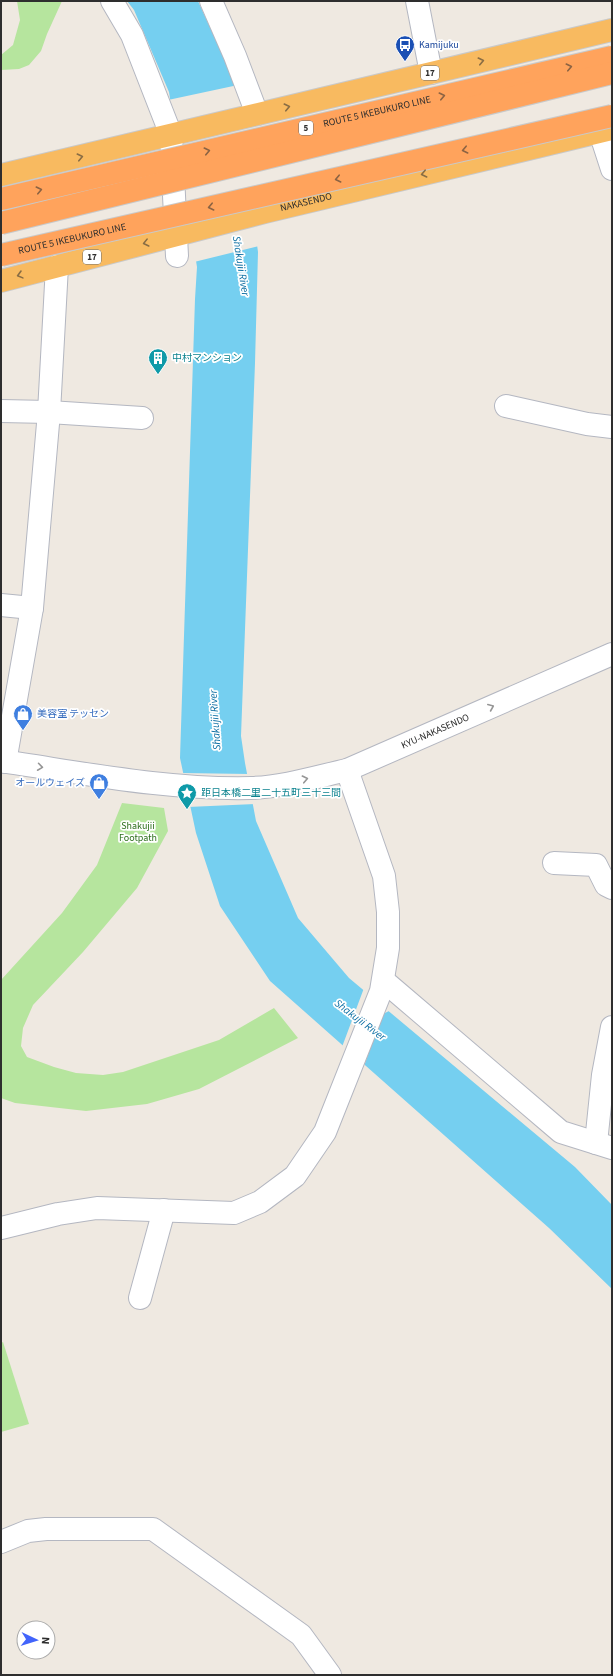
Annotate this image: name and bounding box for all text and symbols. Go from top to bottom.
bus stop icon: Kamijuku [394,34,416,62]
place label: Kamijuku [419,38,459,52]
one-way arrow [478,58,485,66]
one-way arrow [566,63,572,71]
road number: 17 [421,66,439,80]
street label: ROUTE 5 IKEBUKURO LINE [322,92,432,131]
one-way arrow [438,92,445,101]
one-way arrow [283,103,290,112]
road number: 5 [299,121,313,135]
one-way arrow [462,145,468,153]
one-way arrow [203,147,210,155]
one-way arrow [77,153,83,161]
one-way arrow [421,169,428,177]
one-way arrow [335,174,341,182]
one-way arrow [36,186,42,194]
street label: NAKASENDO [279,189,334,215]
one-way arrow [208,203,214,211]
street label: ROUTE 5 IKEBUKURO LINE [17,220,127,258]
water label: Shakujii River [229,235,253,298]
one-way arrow [143,238,150,247]
road number: 17 [83,250,101,264]
one-way arrow [17,271,23,279]
building icon: 中村マンション [147,347,169,375]
place label: 中村マンション [172,351,242,365]
water label: Shakujii River [205,688,225,751]
shop icon: 美容室 テッセン [12,703,34,731]
one-way arrow [487,704,494,712]
place label: 美容室 テッセン [37,707,109,721]
street label: KYU-NAKASENDO [399,710,472,752]
one-way arrow [37,762,43,771]
shop icon: オールウェイズ [88,772,110,800]
place label: オールウェイズ [15,776,85,790]
one-way arrow [302,776,308,784]
place icon: 距日本橋二里二十五町三十三間 [176,782,198,810]
place label: 距日本橋二里二十五町三十三間 [201,786,341,800]
park label: Shakujii Footpath [119,819,157,845]
water label: Shakujii River [331,996,390,1045]
north arrow [16,1620,56,1660]
text: N [38,1636,53,1645]

